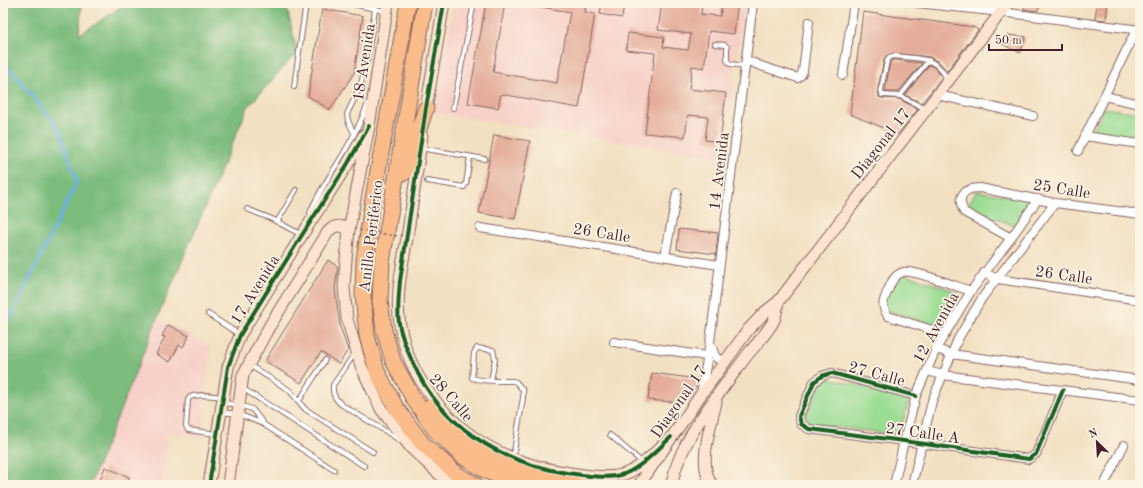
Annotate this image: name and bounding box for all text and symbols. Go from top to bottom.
street label: 18 Avenida [351,22,379,102]
scale bar [989,26,1062,52]
text: 50 m [995,34,1022,47]
street label: Diagonal 17 [849,106,914,183]
street label: 14 Avenida [707,131,733,211]
street label: 25 Calle [1032,178,1091,202]
street label: Anillo Periférico [357,179,387,293]
street label: 26 Calle [572,222,631,246]
street label: 17 Avenida [228,252,283,328]
street label: 26 Calle [1034,264,1093,288]
street label: 12 Avenida [911,290,963,366]
street label: 27 Calle [847,360,906,390]
street label: Diagonal 17 [649,363,711,442]
street label: 28 Calle [426,371,475,425]
street label: 27 Calle A [885,421,961,447]
north arrow [1077,422,1117,462]
text: N [1087,427,1100,441]

